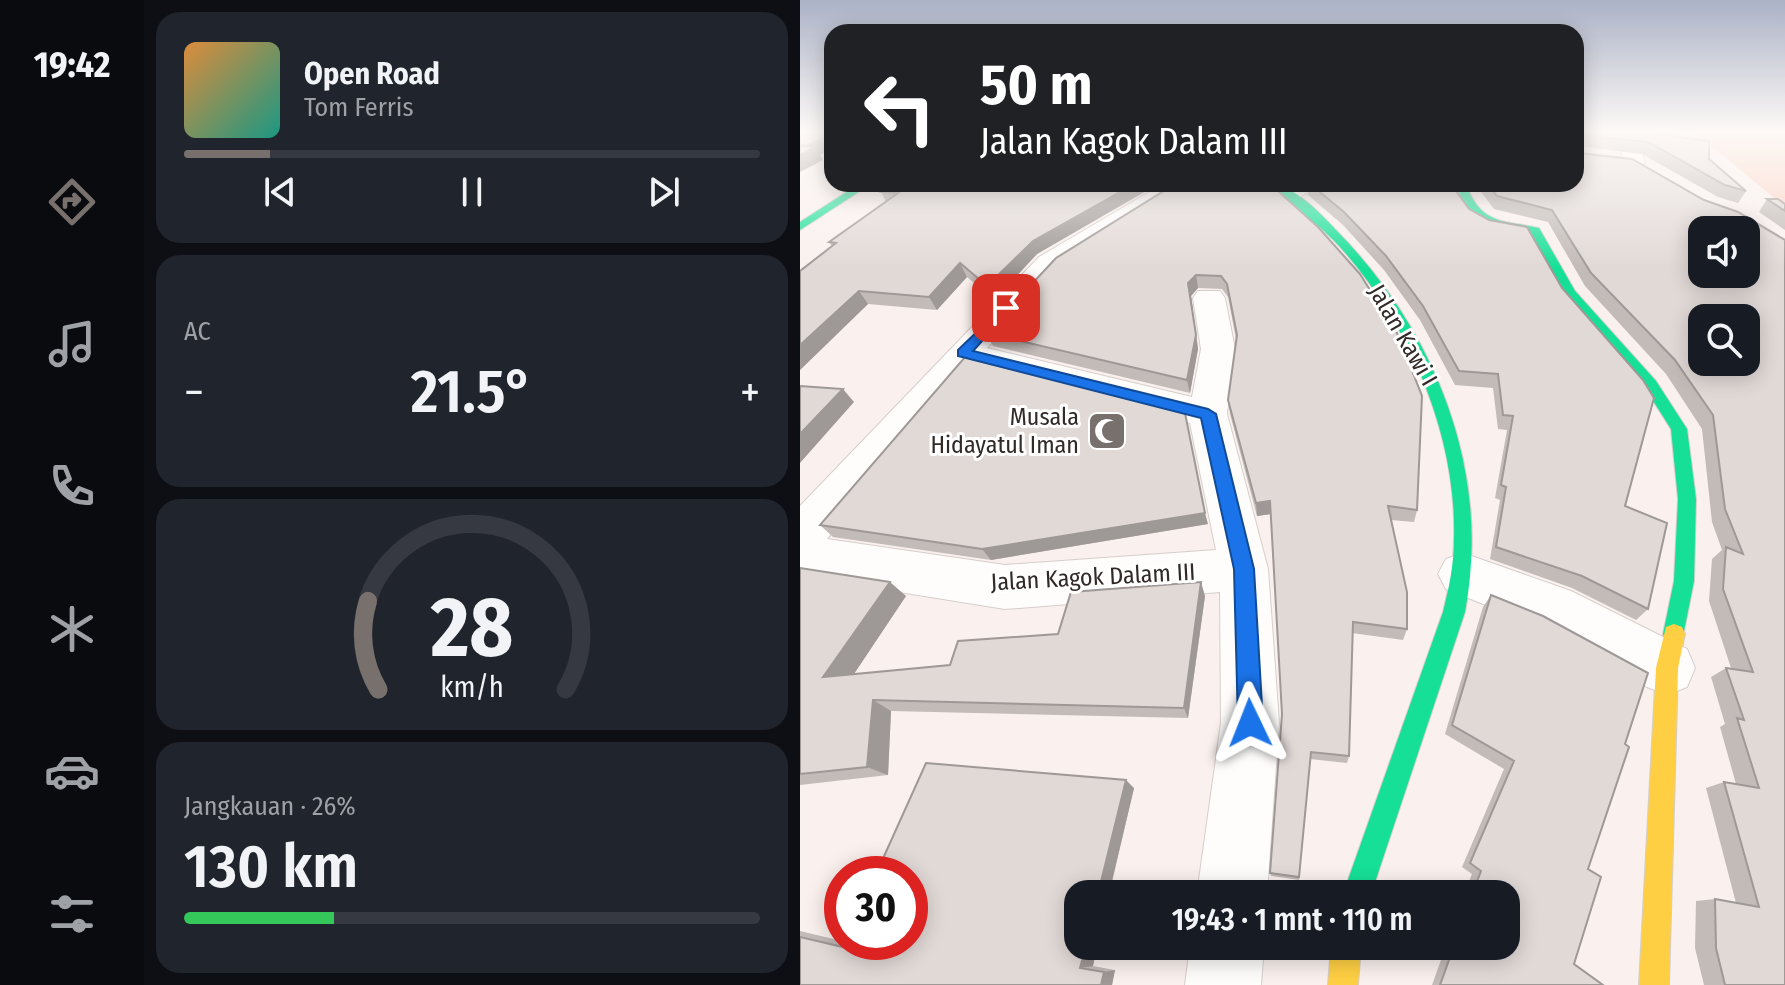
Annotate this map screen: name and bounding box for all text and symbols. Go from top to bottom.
text: 19:42 [34,43,110,87]
text: 50 m [980,52,1092,119]
text: Open Road [304,56,440,92]
icon: left [848,56,952,160]
text: Tom Ferris [304,92,414,123]
text: Jalan Kagok Dalam III [980,120,1287,164]
icon: previous [258,170,302,214]
icon: pause [450,170,494,214]
icon: next [642,170,686,214]
icon: directions [44,174,100,230]
map controls [1688,216,1760,376]
button: sound [1688,216,1760,288]
pin [972,274,1040,342]
street label: Jalan Kawi I [1363,279,1443,391]
icon: arrive [984,286,1028,330]
button: search [1688,304,1760,376]
icon: music [44,316,100,372]
text: AC [184,316,211,347]
text: 21.5° [411,356,533,428]
text: − [184,366,204,419]
text: + [740,366,760,419]
place label: Musala Hidayatul Iman [930,403,1079,459]
mosque icon: Musala Hidayatul Iman [1086,410,1128,452]
icon: phone [44,458,100,514]
street label: Jalan Kagok Dalam III [990,558,1196,596]
text: 28 [430,578,513,678]
icon: climate [44,601,100,657]
text: km/h [440,670,504,705]
position arrow [1208,681,1292,765]
icon: car [44,743,100,799]
text: Jangkauan · 26% [184,791,356,822]
text: 130 km [184,831,358,903]
speed limit sign: 30 [824,856,928,960]
icon: filters [44,886,100,942]
text: 19:43 · 1 mnt · 110 m [1172,902,1412,938]

